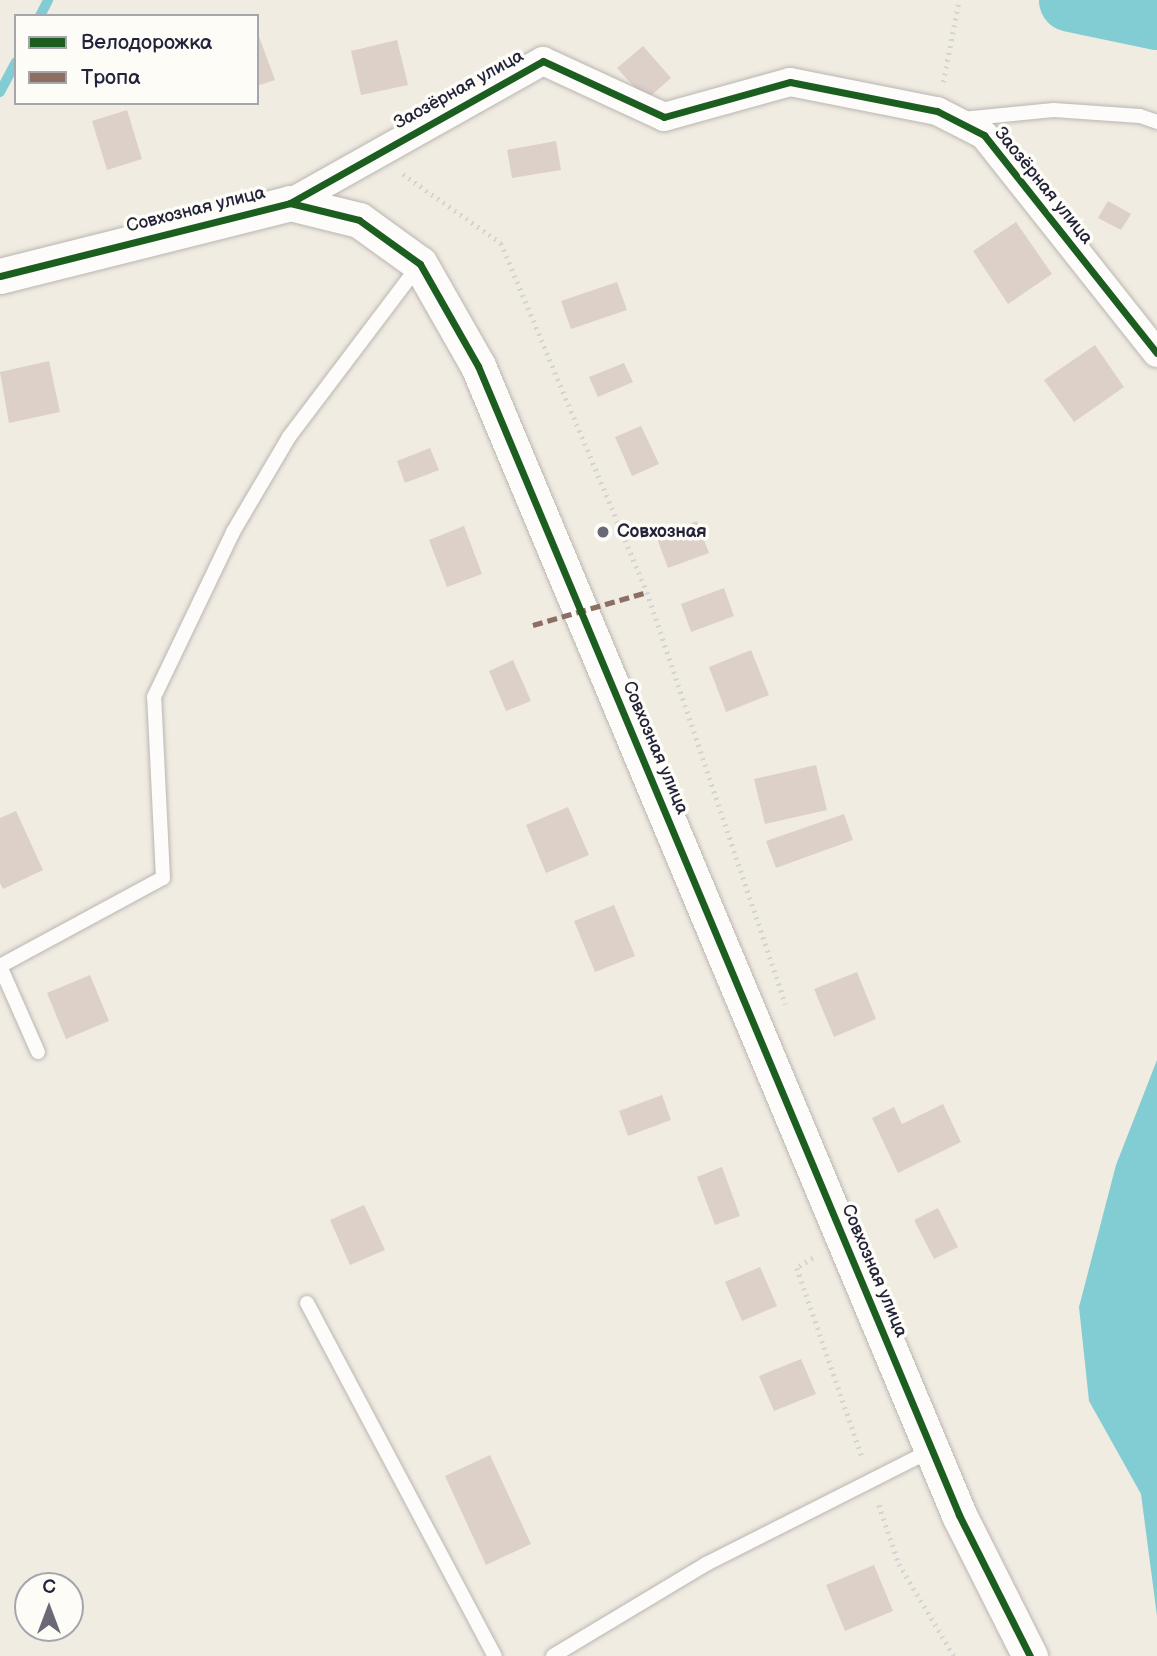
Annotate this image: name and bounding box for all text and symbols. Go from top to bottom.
legend [14,14,259,105]
text: Велодорожка [81,30,212,55]
street label: Заозёрная улица [391,46,527,134]
text: Тропа [81,65,141,90]
street label: Заозёрная улица [989,123,1097,249]
street label: Совхозная улица [124,182,268,238]
place label: Совхозная [617,521,707,543]
marker: Совхозная [595,524,611,540]
street label: Совхозная улица [617,678,693,818]
street label: Совхозная улица [836,1201,912,1341]
north arrow [14,1572,84,1642]
text: С [42,1576,56,1599]

